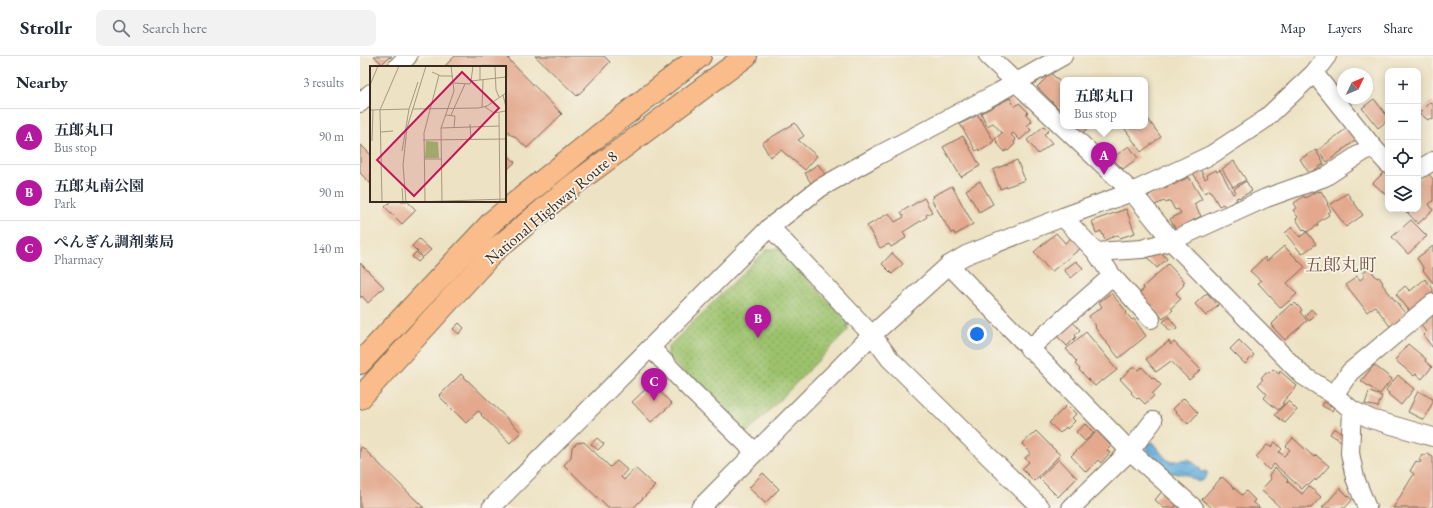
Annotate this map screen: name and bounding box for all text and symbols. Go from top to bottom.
search box [96,10,376,46]
text: Strollr [20,15,72,40]
icon: search [110,17,132,39]
text: Search here [142,18,207,37]
text: Map [1280,19,1305,37]
text: Layers [1327,19,1362,37]
text: Share [1384,19,1413,37]
inset map [370,66,506,202]
north arrow [1337,68,1373,104]
map controls [1385,68,1421,212]
button: + [1385,68,1421,104]
text: Nearby [16,71,68,93]
text: 3 results [303,74,344,91]
popup [1060,77,1148,129]
text: 五郎丸口 [1074,86,1134,105]
button: − [1385,104,1421,140]
text: Bus stop [1074,105,1117,122]
text: 五郎丸口 [54,120,114,139]
text: A [24,128,34,145]
text: 90 m [319,128,344,145]
text: Bus stop [54,139,97,156]
button: locate [1385,140,1421,176]
pin: A [1091,142,1117,175]
street label: National Highway Route 8 [481,146,622,269]
text: 五郎丸南公園 [54,176,144,195]
button: layers [1385,176,1421,212]
text: B [25,184,33,201]
text: 90 m [319,184,344,201]
text: Park [54,195,76,212]
text: ぺんぎん調剤薬局 [54,232,174,251]
text: C [24,240,34,257]
text: 140 m [313,240,344,257]
text: Pharmacy [54,251,103,268]
district label: 五郎丸町 [1305,253,1377,276]
pin: B [745,305,771,338]
your location [967,324,987,344]
pin: C [641,368,667,401]

